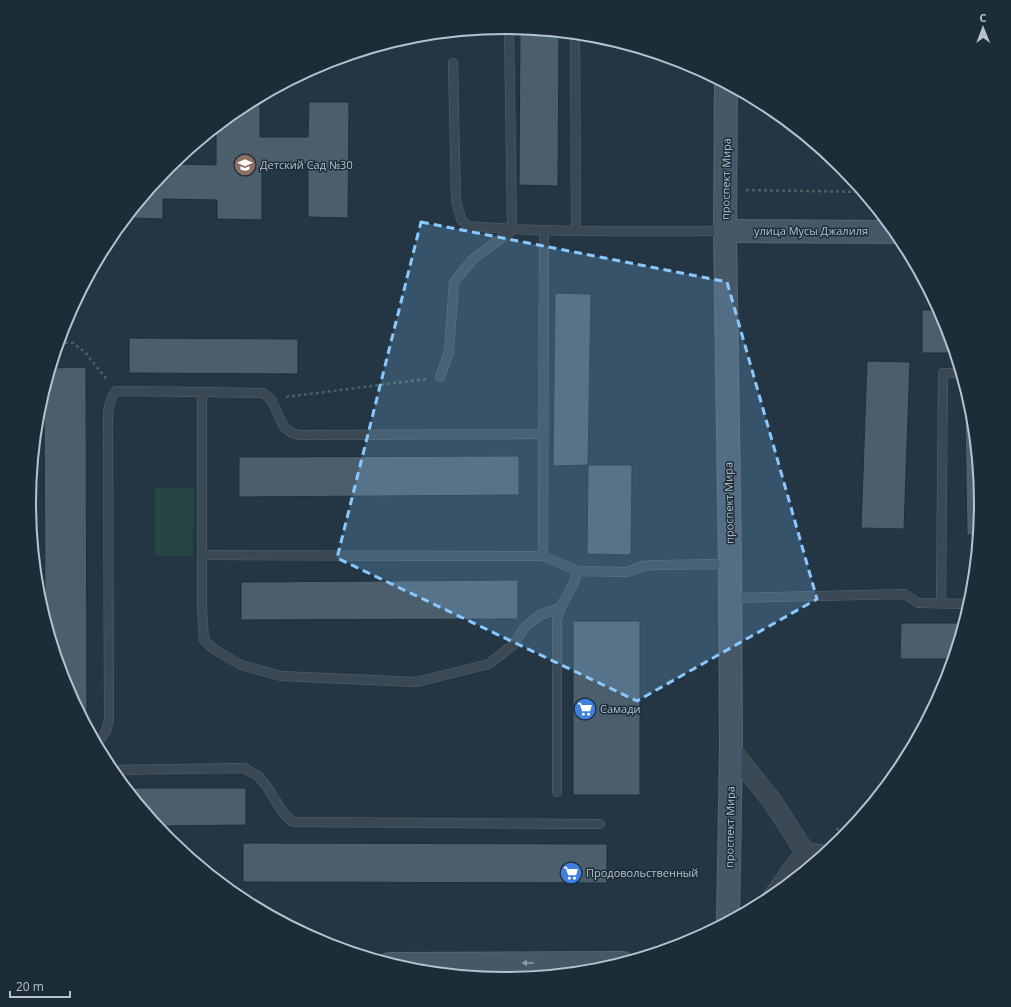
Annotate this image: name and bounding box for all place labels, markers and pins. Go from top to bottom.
school or university icon: Детский Сад №30 [232,152,258,178]
place label: Детский Сад №30 [260,157,353,172]
supermarket icon: Самади [572,696,598,722]
place label: Самади [600,701,641,716]
supermarket icon: Продовольственный [558,860,584,886]
place label: Продовольственный [586,865,698,880]

